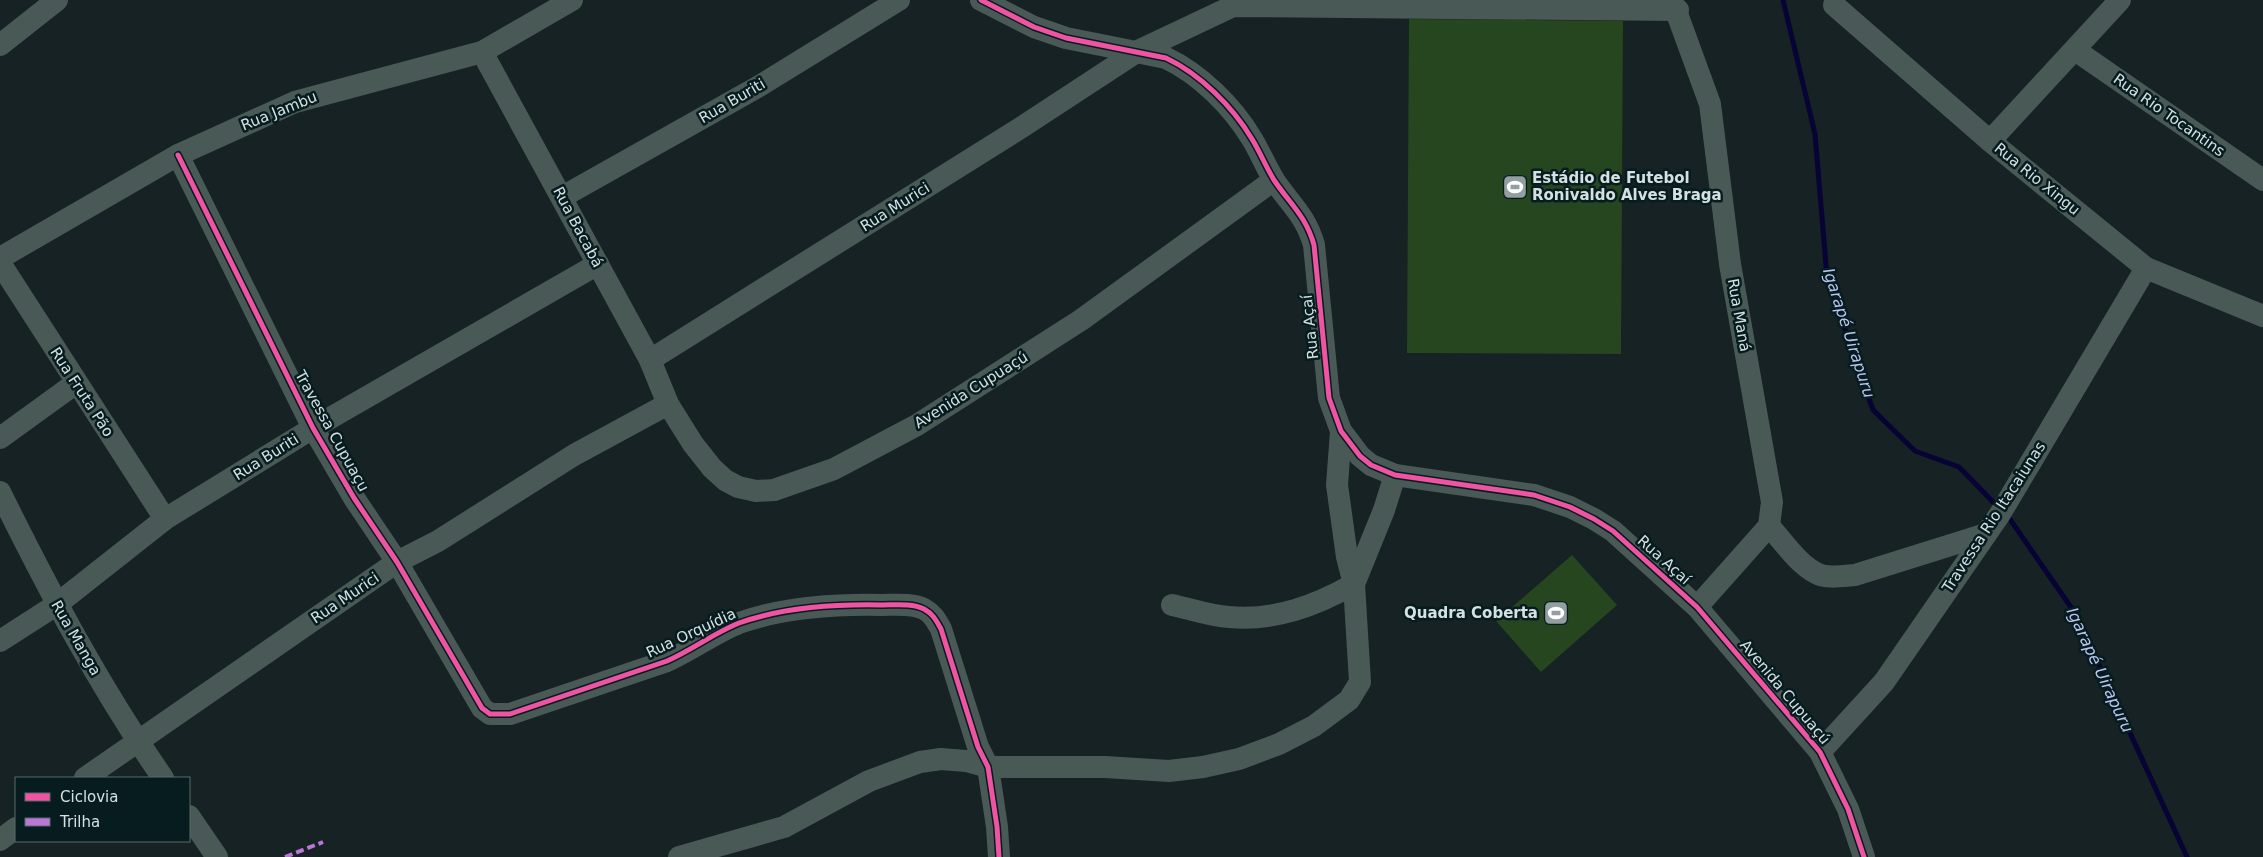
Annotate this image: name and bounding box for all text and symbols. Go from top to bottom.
street label: Rua Rio Tocantins [2110,70,2228,160]
street label: Rua Buriti [696,75,768,127]
street label: Rua Jambu [238,88,320,134]
street label: Rua Rio Xingu [1991,139,2083,219]
place label: Estádio de Futebol Ronivaldo Alves Braga [1532,169,1722,204]
sports icon: Estádio de Futebol Ronivaldo Alves Braga [1502,174,1528,200]
street label: Rua Murici [857,179,933,235]
street label: Rua Bacabá [549,184,607,270]
water label: Igarapé Uirapuru [1819,266,1879,400]
street label: Rua Maná [1724,277,1754,353]
street label: Rua Açaí [1298,293,1322,360]
street label: Rua Fruta Pão [46,344,118,440]
street label: Avenida Cupuaçú [911,348,1031,432]
street label: Travessa Cupuaçu [291,366,373,495]
street label: Rua Buriti [230,430,302,484]
street label: Travessa Rio Itacaiunas [1938,438,2049,596]
street label: Rua Açaí [1634,532,1695,589]
street label: Rua Murici [307,569,383,627]
street label: Rua Manga [47,597,105,679]
sports icon: Quadra Coberta [1543,600,1569,626]
street label: Rua Orquídia [643,604,739,662]
place label: Quadra Coberta [1404,604,1538,622]
water label: Igarapé Uirapuru [2063,604,2137,736]
street label: Avenida Cupuaçú [1736,636,1834,748]
legend [15,777,190,842]
text: Ciclovia [60,788,118,806]
text: Trilha [59,813,100,831]

